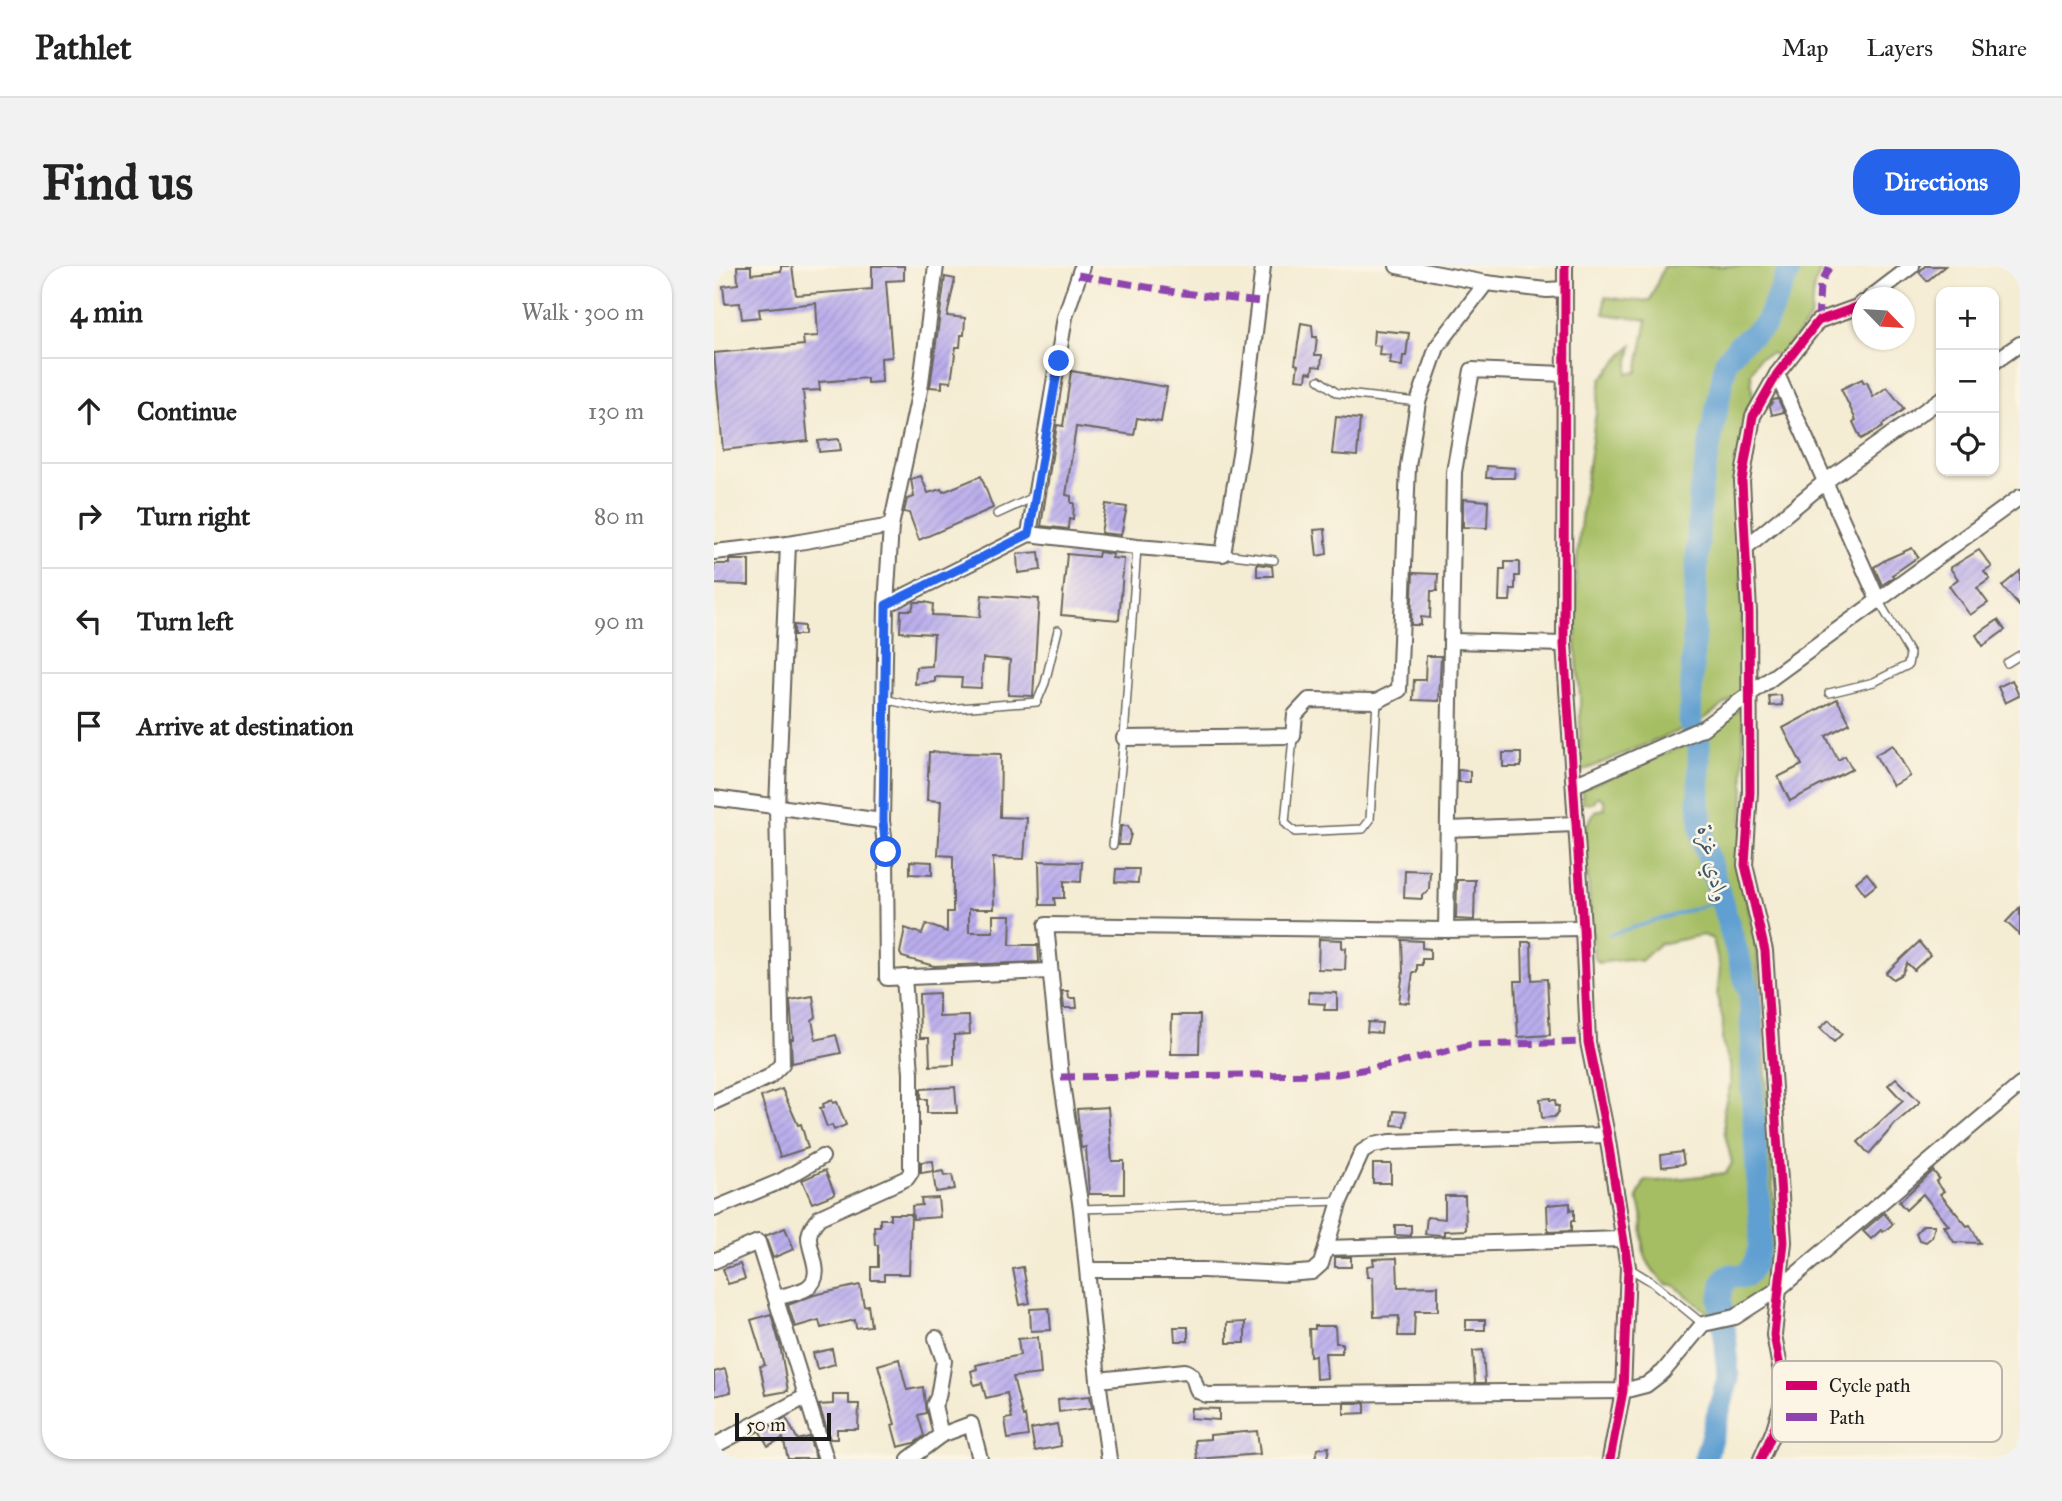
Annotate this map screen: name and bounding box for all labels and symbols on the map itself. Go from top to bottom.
north arrow [1852,287,1915,350]
route end [1043,345,1074,376]
water label: وادي غزة [1687,822,1736,906]
route start [870,836,901,867]
legend [1772,1361,2002,1442]
text: Cycle path [1829,1374,1911,1397]
text: Path [1829,1406,1865,1429]
scale bar [735,1410,831,1442]

